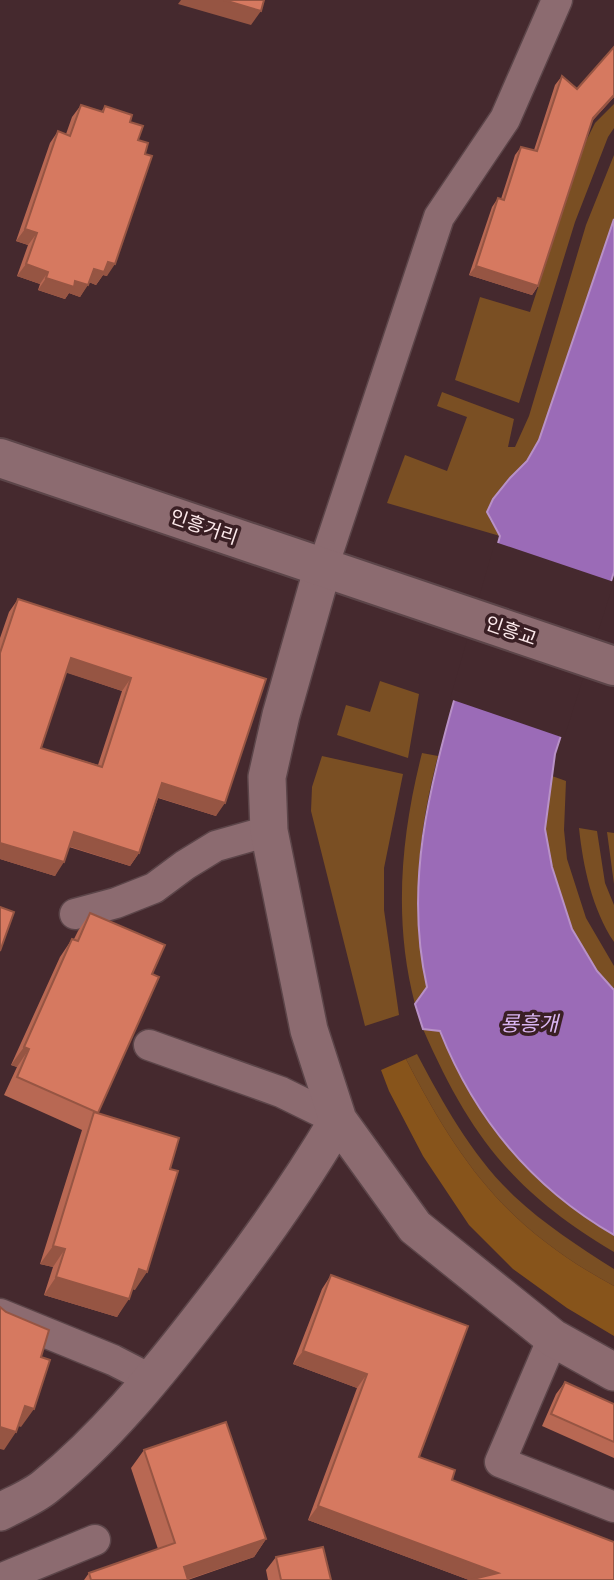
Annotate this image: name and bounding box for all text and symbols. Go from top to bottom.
street label: 인흥거리 [168,506,240,548]
street label: 인흥교 [483,613,539,649]
water label: 룡흥개 [500,1012,561,1035]

